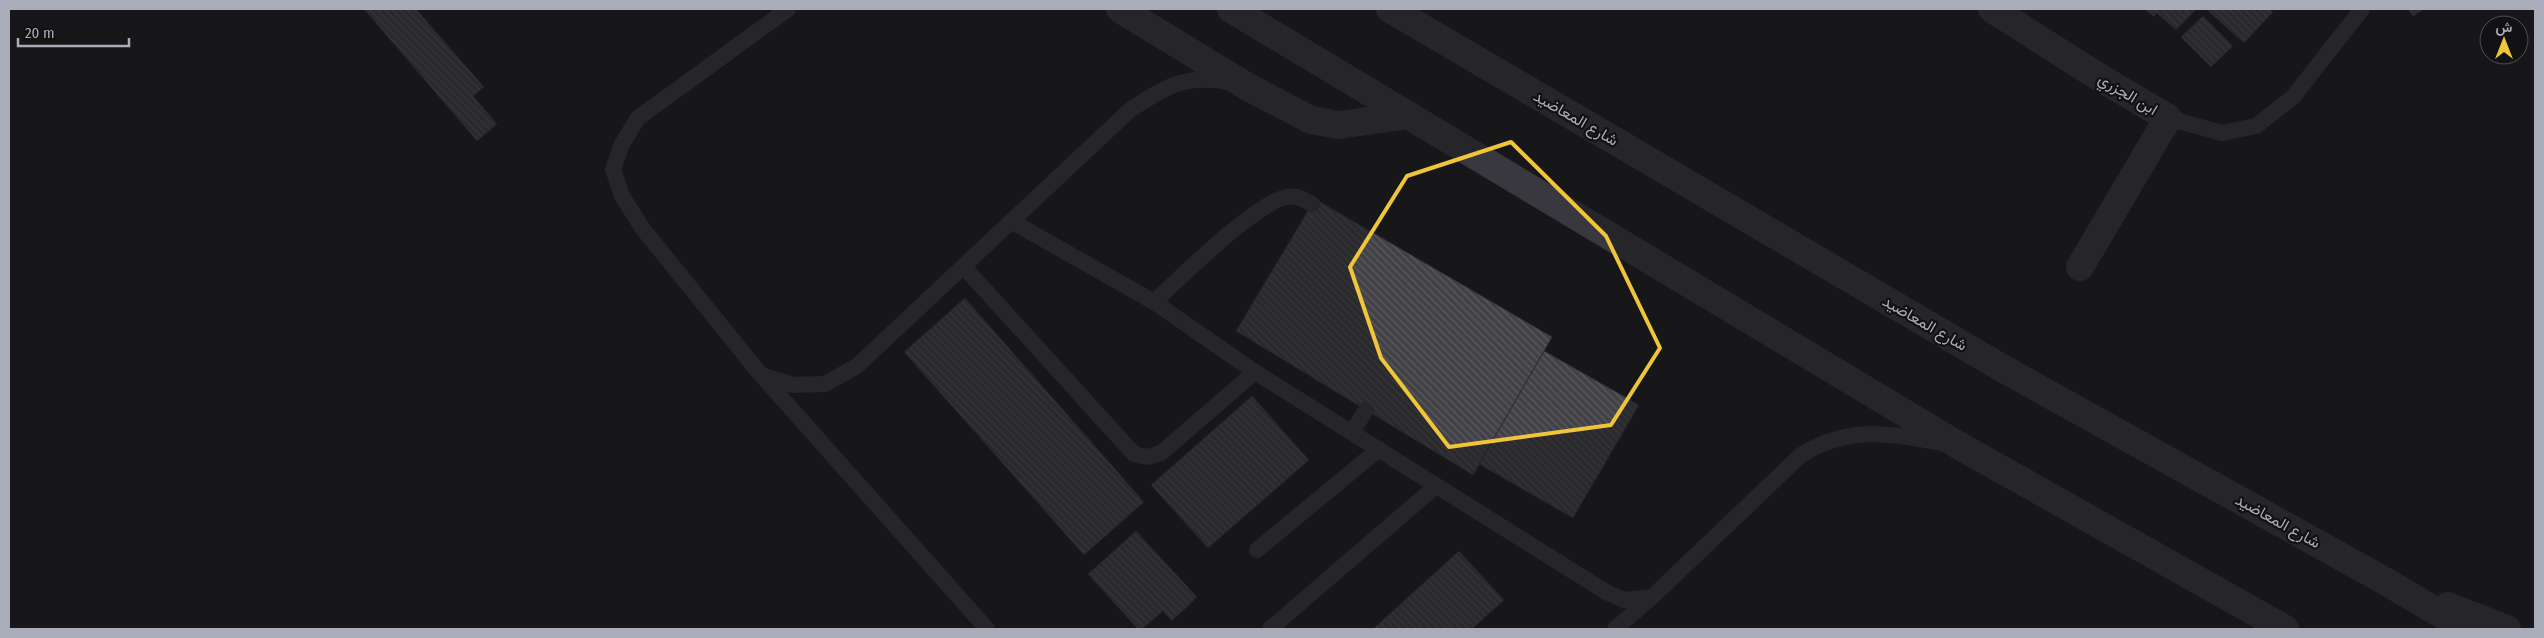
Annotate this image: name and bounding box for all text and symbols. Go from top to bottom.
scale bar [18,15,129,47]
north arrow [2479,15,2529,65]
text: ش [2496,19,2513,36]
text: 20 m [25,24,55,42]
street label: ابن الجزري [2093,69,2161,122]
street label: شارع المعاضيد [1529,86,1622,152]
street label: شارع المعاضيد [1878,291,1971,357]
street label: شارع المعاضيد [2231,490,2324,554]

